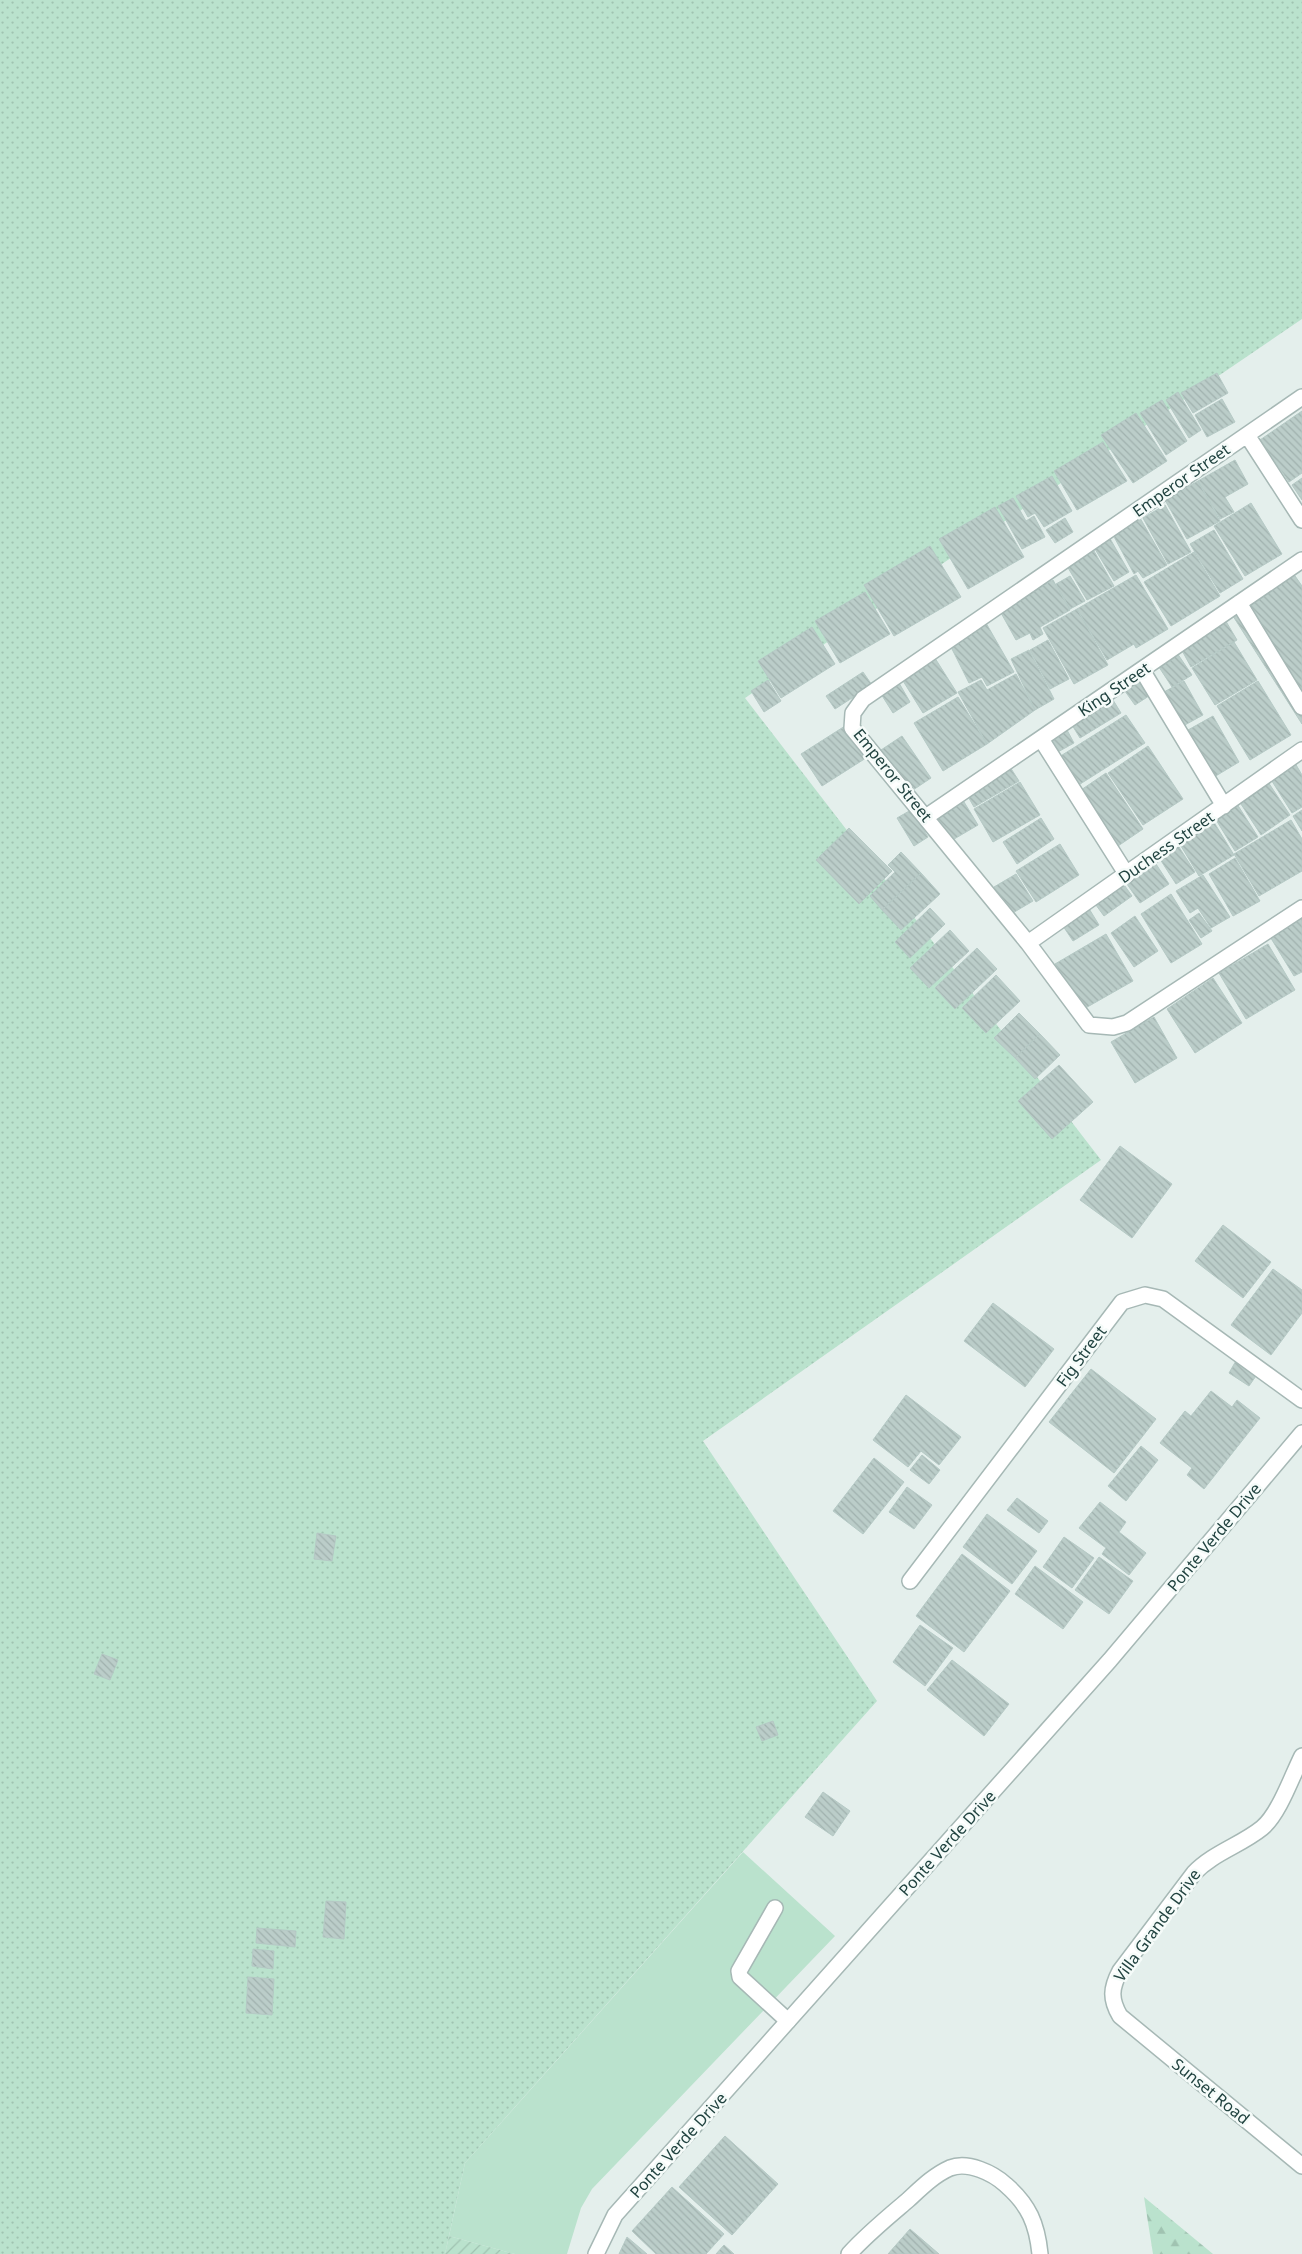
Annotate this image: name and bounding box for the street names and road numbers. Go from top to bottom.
street label: Emperor Street [1128,438,1234,522]
street label: King Street [1074,657,1155,721]
street label: Emperor Street [849,724,938,826]
street label: Duchess Street [1114,806,1218,888]
street label: Fig Street [1051,1321,1111,1391]
street label: Ponte Verde Drive [1162,1478,1266,1596]
street label: Ponte Verde Drive [894,1785,1000,1901]
street label: Villa Grande Drive [1109,1864,1205,1986]
street label: Sunset Road [1168,2053,1254,2129]
street label: Ponte Verde Drive [625,2087,731,2203]

